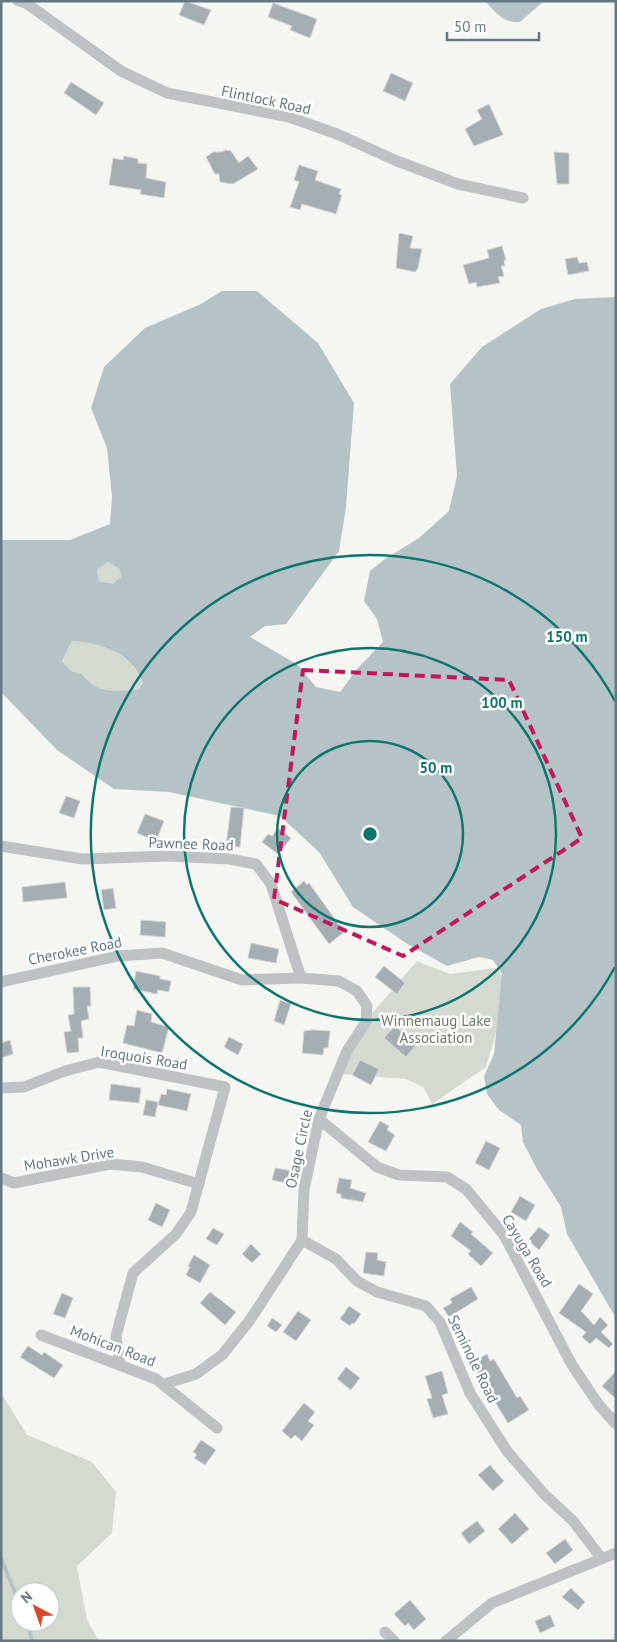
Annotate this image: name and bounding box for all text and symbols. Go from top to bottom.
scale bar [447,10,540,42]
text: 50 m [454,17,487,36]
street label: Flintlock Road [220,81,313,118]
text: 150 m [546,627,588,646]
text: 100 m [481,693,523,712]
text: 50 m [420,758,452,777]
centre of rings [361,825,379,843]
street label: Pawnee Road [148,833,234,854]
street label: Cherokee Road [26,932,124,969]
park label: Winnemaug Lake Association [381,1011,491,1047]
street label: Iroquois Road [99,1041,189,1074]
street label: Osage Circle [281,1108,316,1190]
street label: Mohawk Drive [23,1142,115,1175]
street label: Cayuga Road [498,1211,557,1291]
street label: Seminole Road [444,1312,503,1406]
street label: Mohican Road [68,1320,159,1371]
north arrow [10,1582,60,1632]
text: N [17,1587,36,1607]

